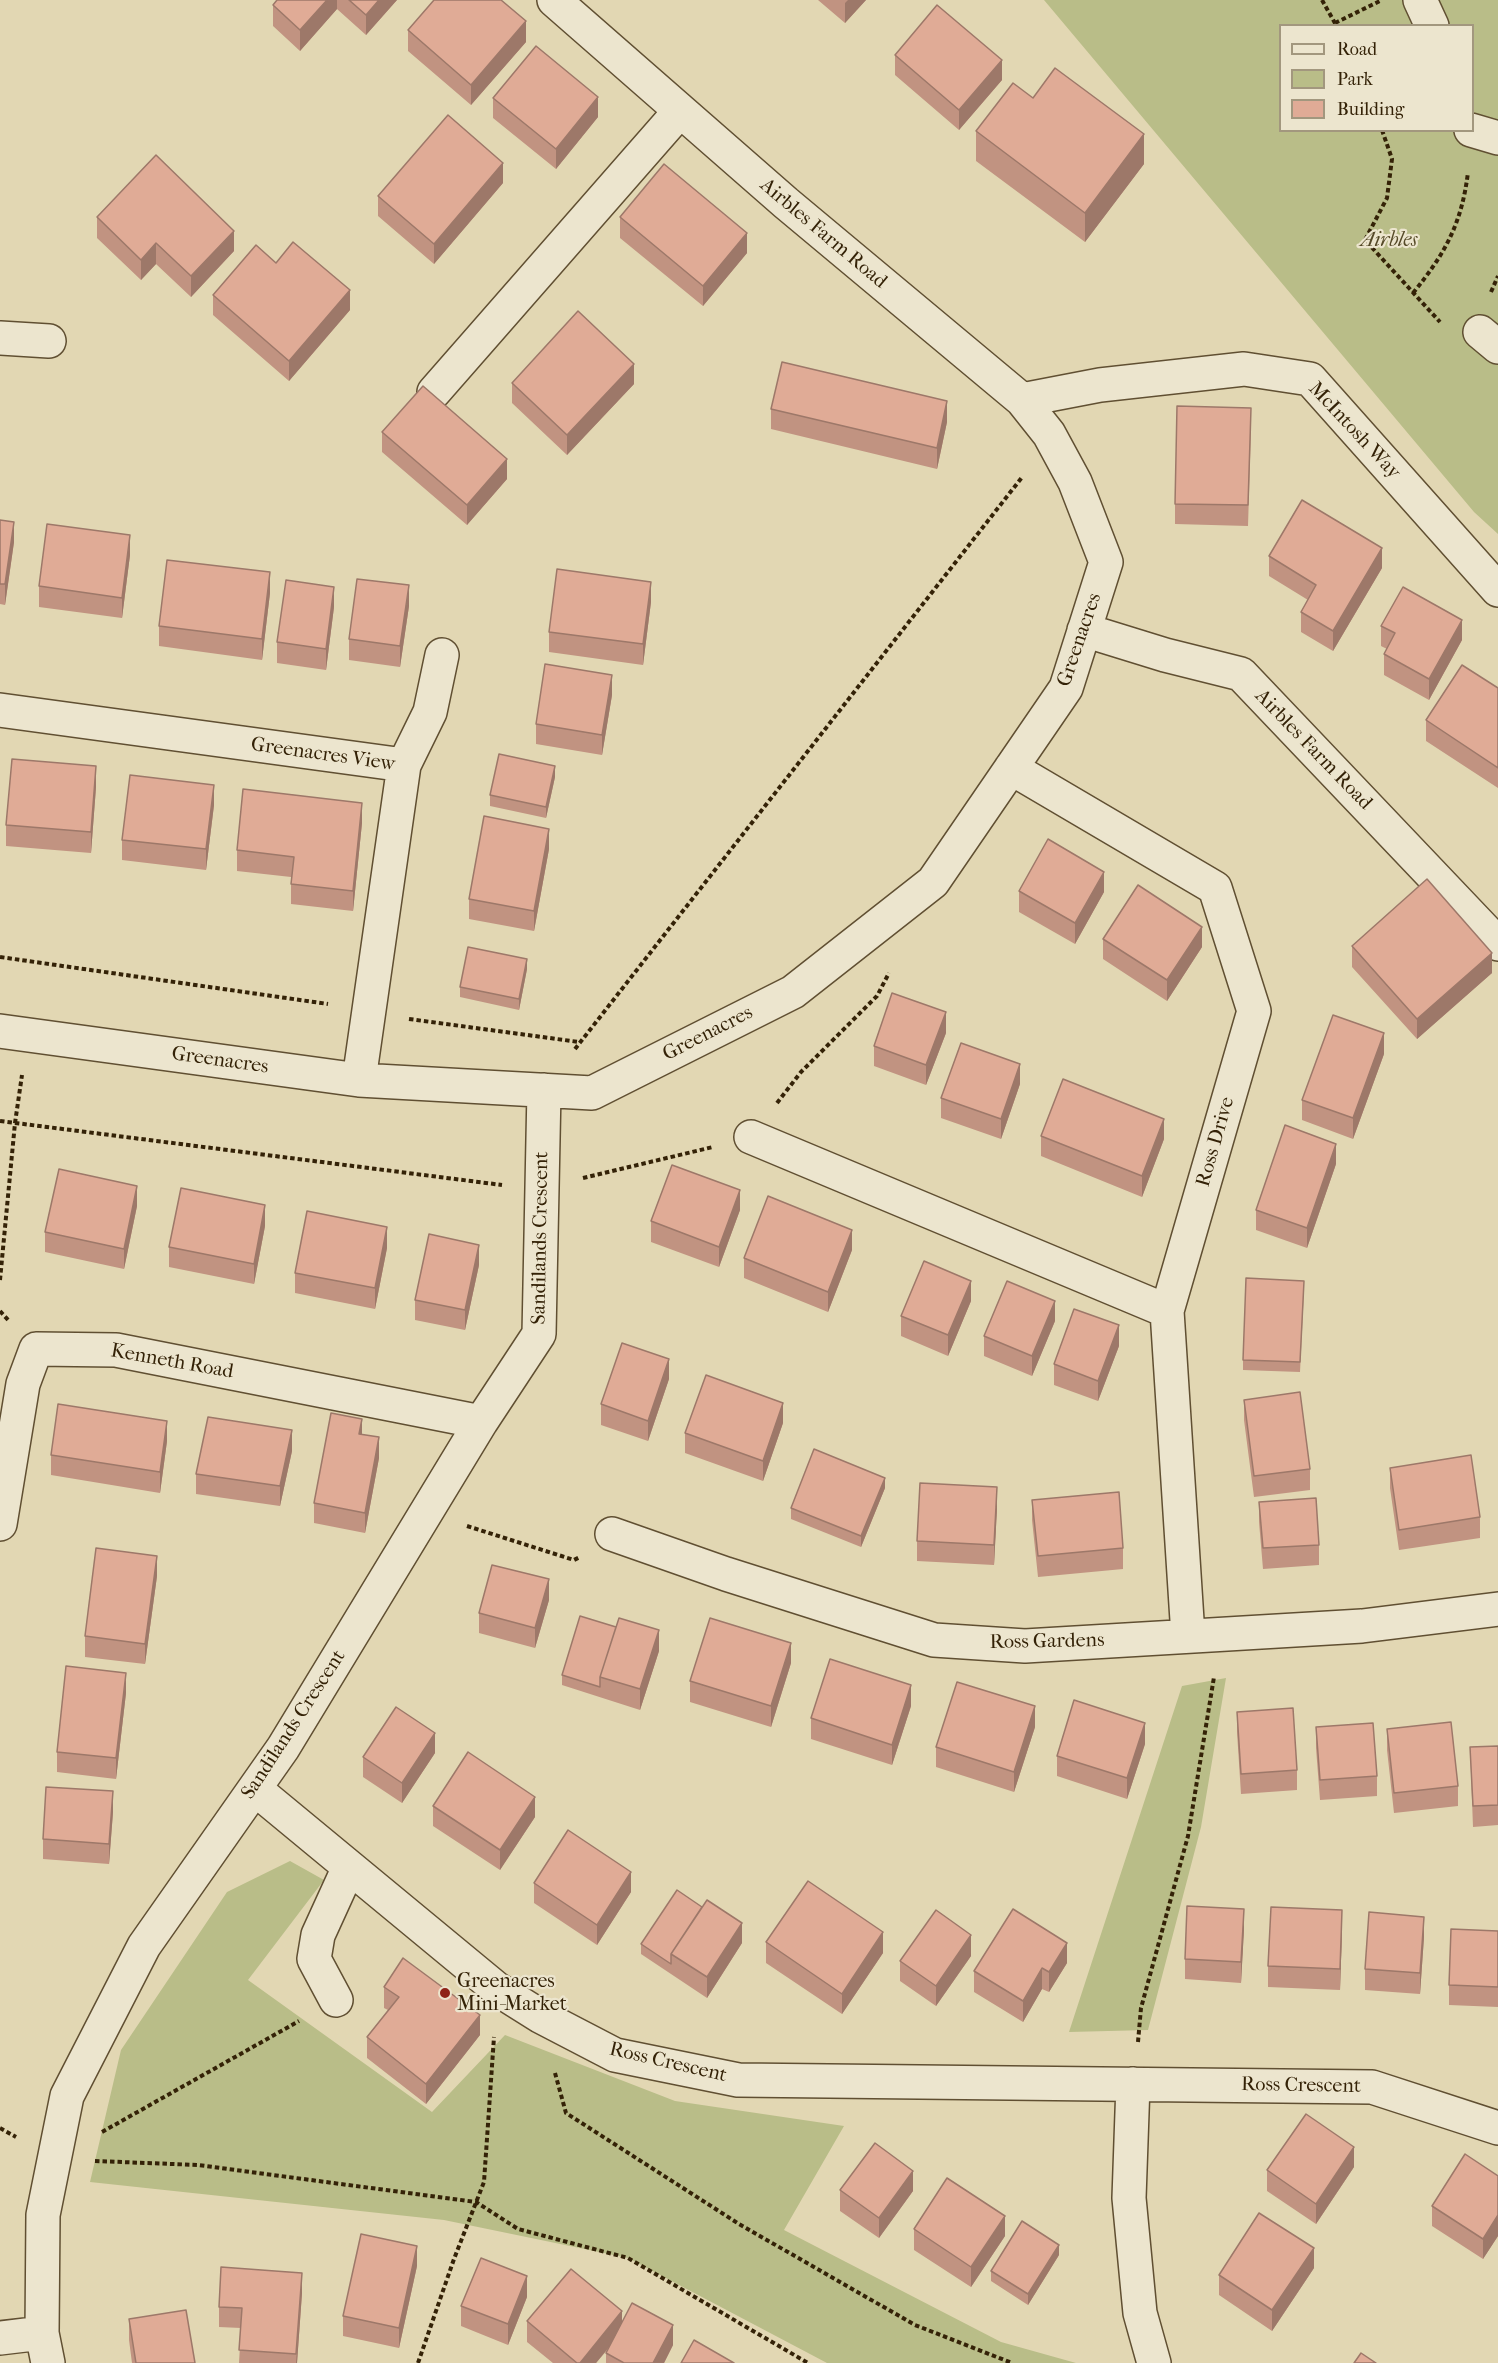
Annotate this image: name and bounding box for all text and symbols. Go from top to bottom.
legend [1279,24,1474,132]
text: Road [1337,39,1377,60]
text: Park [1337,69,1373,90]
text: Building [1337,99,1404,120]
street label: Airbles Farm Road [755,174,891,294]
park label: Airbles [1361,229,1417,253]
street label: McIntosh Way [1303,377,1405,485]
street label: Greenacres [1053,590,1107,690]
street label: Airbles Farm Road [1249,685,1377,815]
street label: Greenacres View [249,733,397,777]
street label: Greenacres [659,1001,757,1067]
street label: Greenacres [170,1042,270,1080]
street label: Ross Drive [1192,1094,1240,1190]
street label: Sandilands Crescent [527,1151,555,1325]
street label: Kenneth Road [109,1339,235,1385]
street label: Ross Gardens [989,1629,1105,1655]
street label: Sandilands Crescent [237,1646,351,1804]
place label: Greenacres Mini-Market [457,1970,567,2017]
marker: Greenacres Mini-Market [438,1986,452,2000]
street label: Ross Crescent [607,2038,729,2088]
street label: Ross Crescent [1241,2073,1361,2099]

